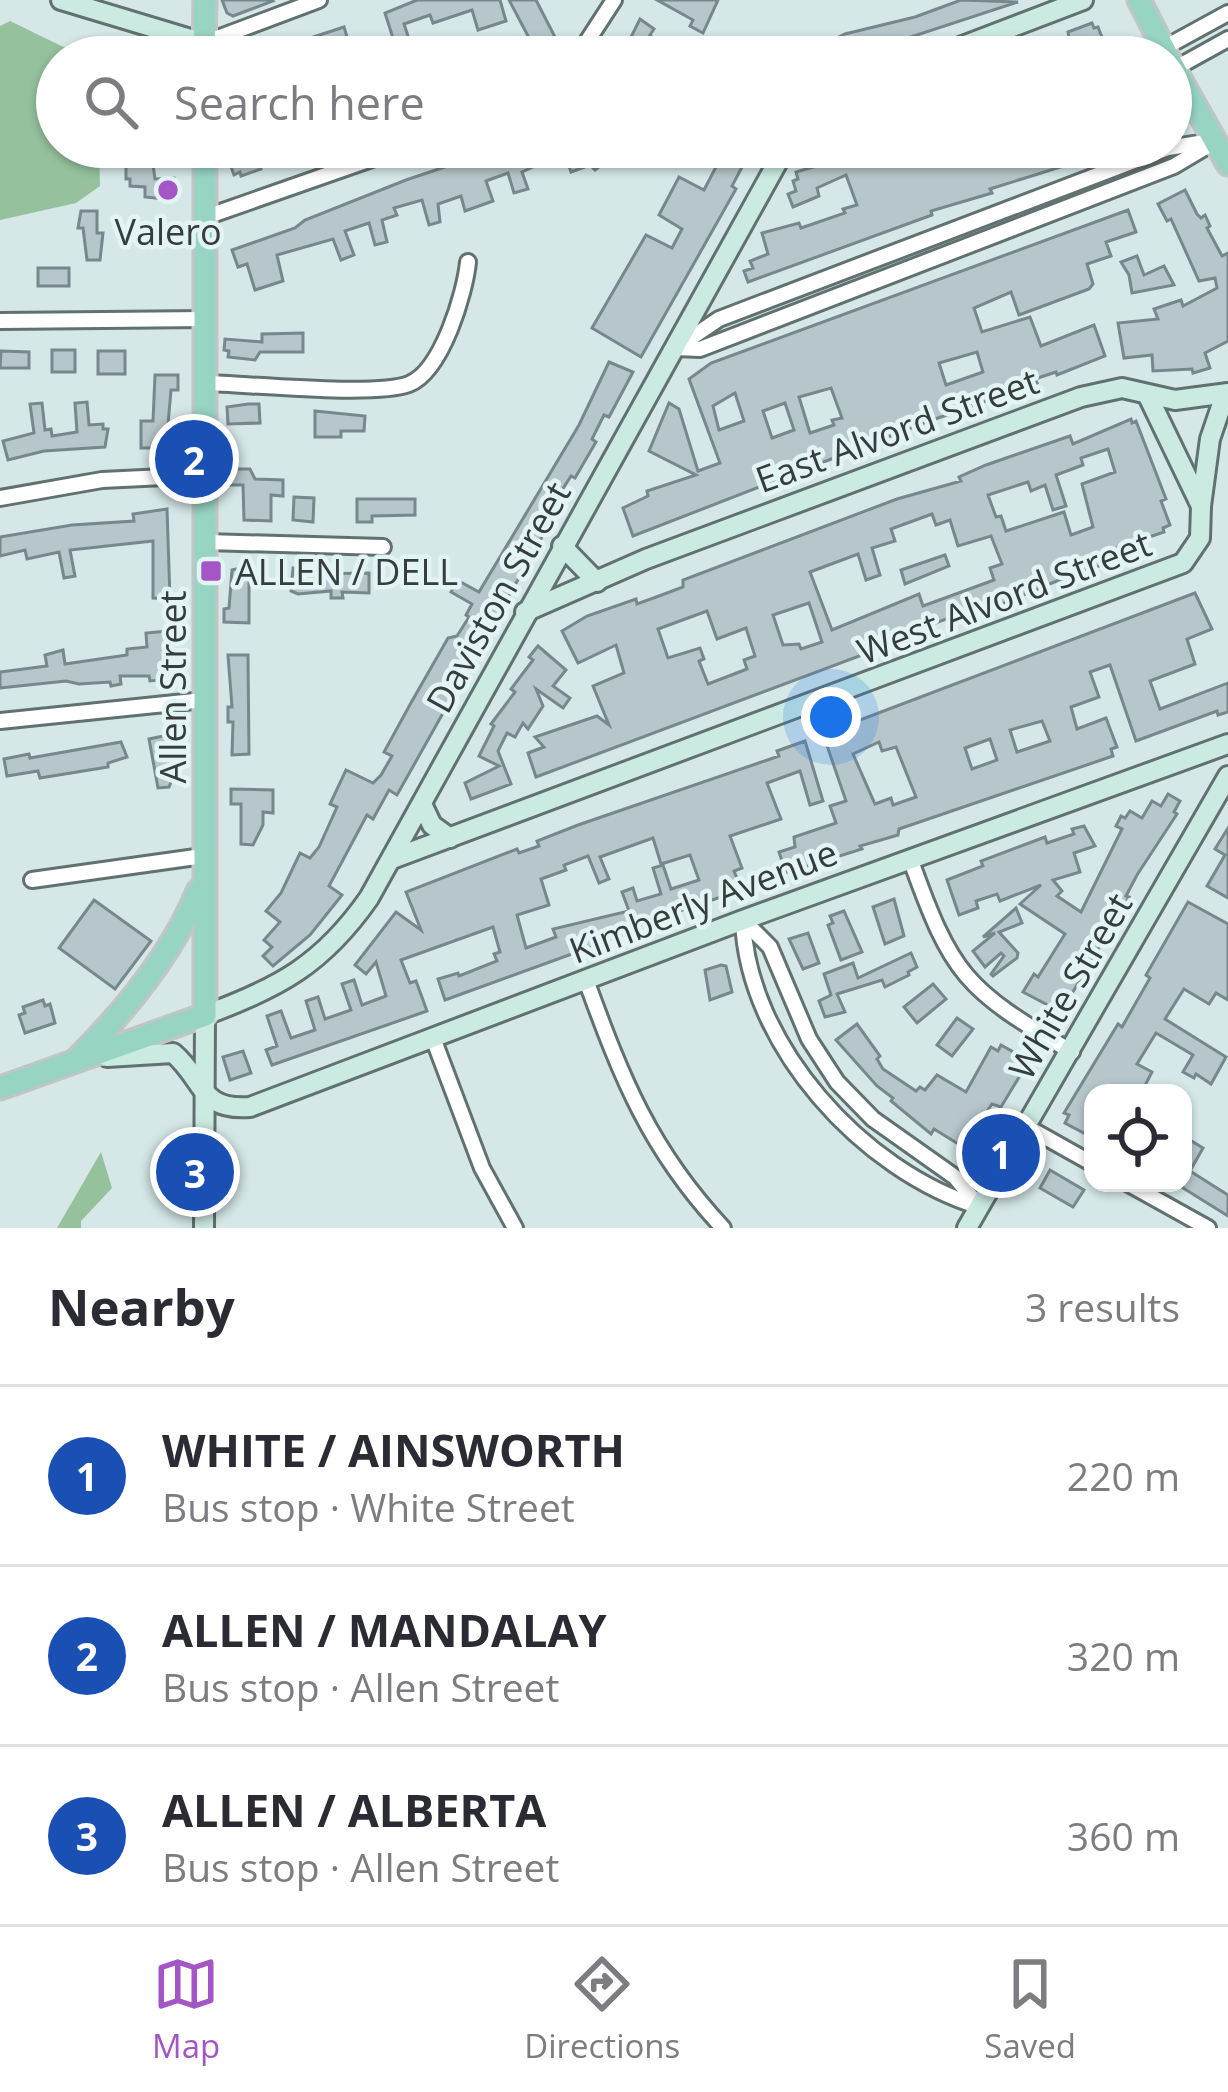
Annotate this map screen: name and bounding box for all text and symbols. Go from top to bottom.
search box [36,36,1192,168]
icon: search [78,69,144,135]
text: Search here [174,72,425,133]
marker: Valero [155,177,181,203]
place label: Valero [114,207,222,256]
street label: East Alvord Street [749,356,1045,504]
pin: 2 [155,414,233,504]
street label: Daviston Street [414,473,582,721]
street label: West Alvord Street [850,518,1158,676]
place label: ALLEN / DELL [235,547,458,596]
marker: ALLEN / DELL [198,558,224,584]
street label: Allen Street [148,590,197,784]
your location [801,687,861,747]
street label: Kimberly Avenue [562,827,844,975]
street label: White Street [997,884,1143,1088]
map controls [1084,1084,1192,1192]
button: locate [1084,1084,1192,1192]
pin: 1 [962,1108,1040,1198]
pin: 3 [156,1127,234,1217]
text: Nearby [48,1271,235,1341]
text: 3 results [1025,1280,1180,1333]
text: WHITE / AINSWORTH [162,1419,625,1480]
text: 1 [76,1449,98,1502]
text: 220 m [1067,1449,1180,1502]
text: Bus stop · White Street [162,1480,575,1533]
text: ALLEN / MANDALAY [162,1599,607,1660]
text: 2 [76,1629,98,1682]
text: 320 m [1067,1629,1180,1682]
text: Bus stop · Allen Street [162,1660,559,1713]
text: ALLEN / ALBERTA [162,1779,546,1840]
text: 3 [76,1809,98,1862]
text: 360 m [1067,1809,1180,1862]
text: Bus stop · Allen Street [162,1840,559,1893]
tab: Map [152,1951,220,2068]
tab: Directions [524,1951,680,2068]
tab: Saved [984,1951,1076,2068]

